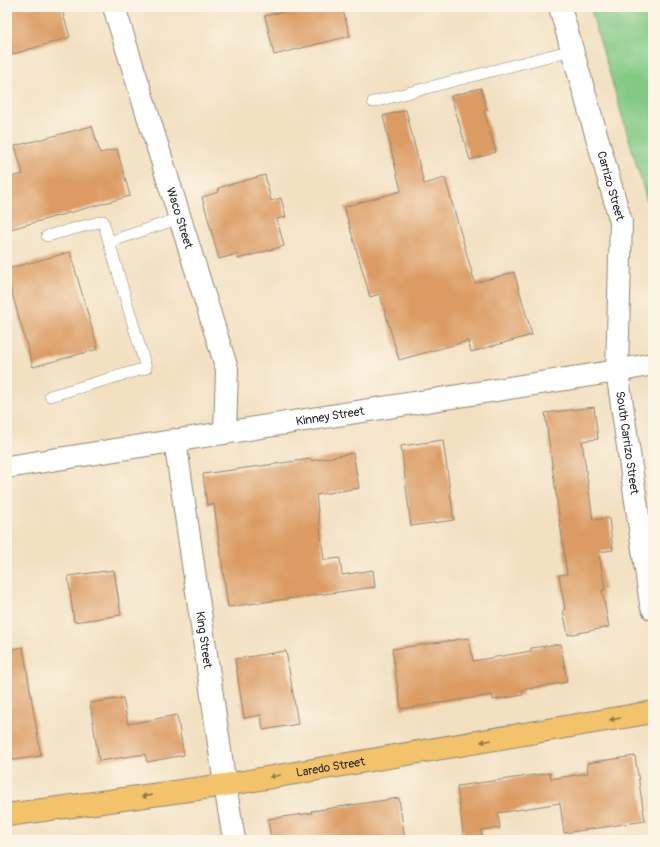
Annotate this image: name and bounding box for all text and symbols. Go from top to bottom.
street label: Carrizo Street [593,150,627,223]
street label: Waco Street [163,186,196,251]
street label: South Carrizo Street [612,390,642,496]
street label: Kinney Street [295,404,366,429]
street label: King Street [192,611,215,670]
one-way arrow [608,716,621,722]
one-way arrow [480,738,492,744]
street label: Laredo Street [295,754,366,781]
one-way arrow [269,774,281,780]
one-way arrow [141,793,153,799]

